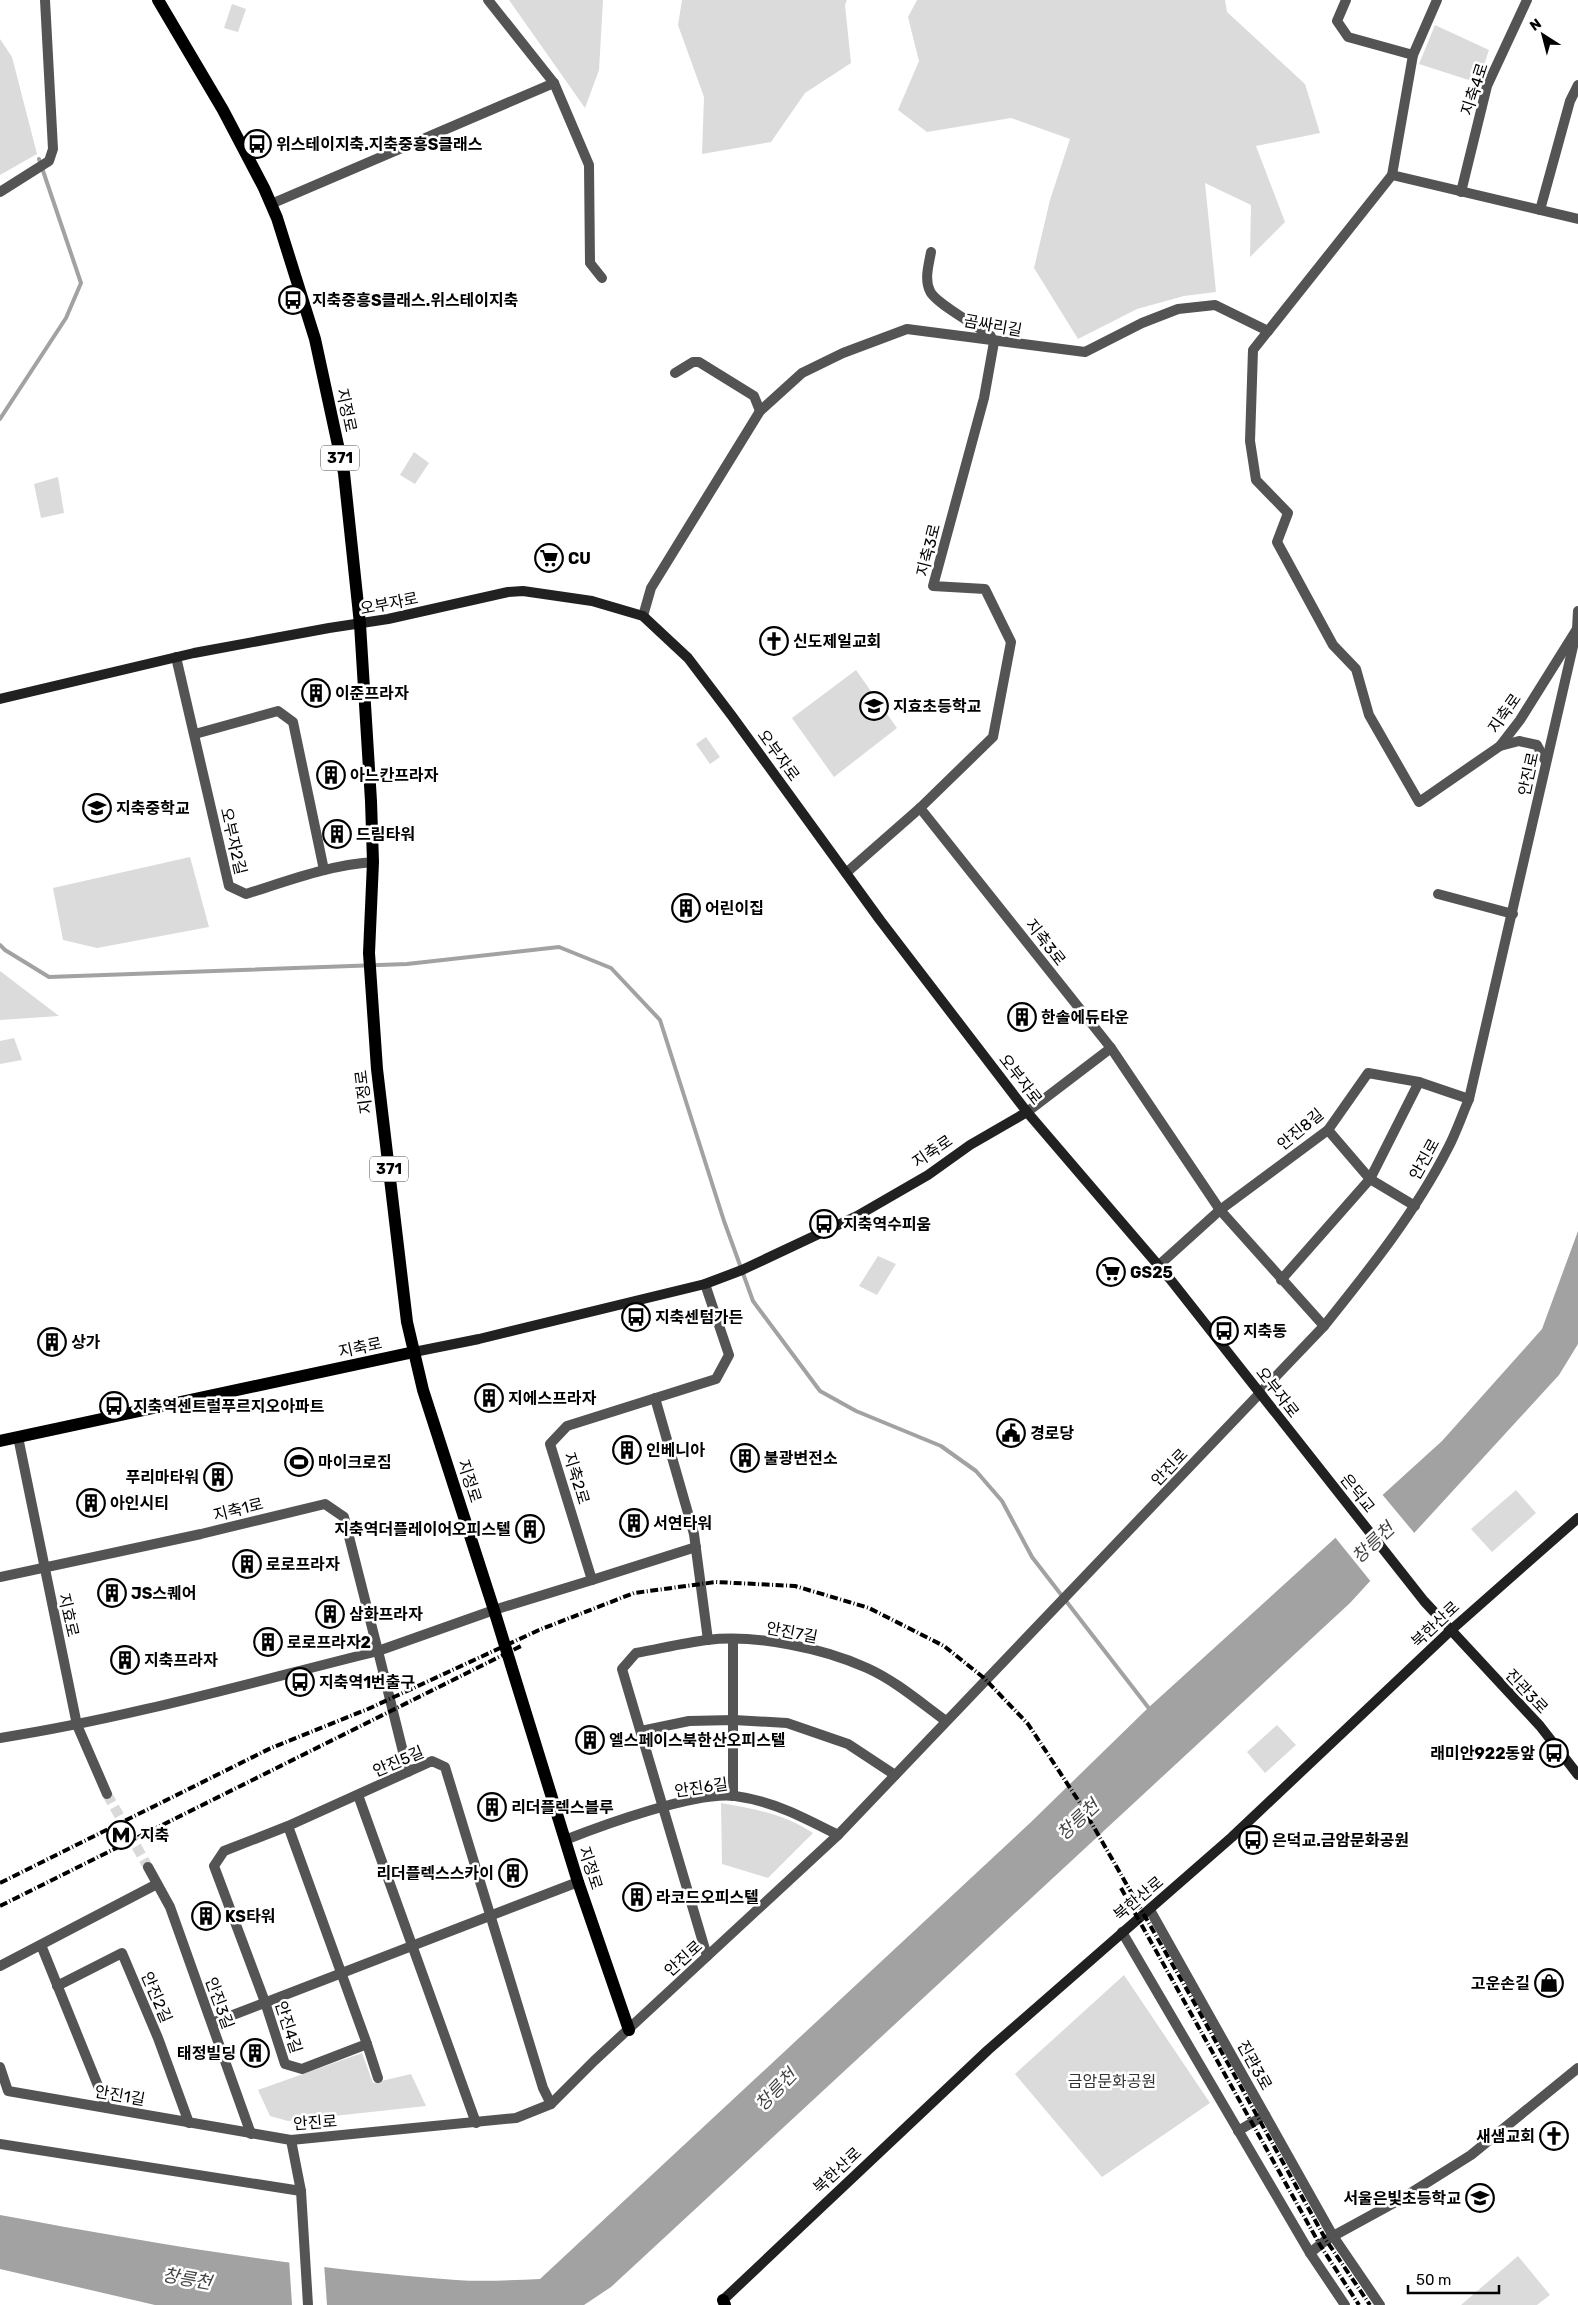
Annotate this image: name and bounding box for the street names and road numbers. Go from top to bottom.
street label: 지축4로 [1457,60,1492,118]
street label: 곰싸리길 [962,311,1024,340]
street label: 지정로 [333,387,360,434]
road number: 371 [321,446,359,470]
street label: 지축3로 [913,521,944,579]
street label: 오부자로 [358,588,420,618]
street label: 지축로 [1484,690,1525,737]
street label: 오부자로 [754,726,804,785]
street label: 안진로 [1515,750,1542,798]
street label: 오부자2길 [217,806,250,877]
street label: 지축3로 [1022,915,1070,970]
street label: 오부자로 [995,1050,1046,1109]
street label: 지정로 [351,1069,376,1115]
street label: 안진8길 [1273,1105,1327,1154]
street label: 지축로 [909,1131,956,1172]
street label: 안진로 [1405,1135,1444,1183]
road number: 371 [370,1156,408,1182]
street label: 지축로 [337,1334,384,1361]
street label: 오부자로 [1252,1363,1303,1422]
street label: 안진로 [1147,1445,1192,1490]
street label: 지축2로 [560,1450,594,1507]
street label: 지정로 [454,1457,485,1505]
street label: 은덕교 [1336,1470,1379,1516]
street label: 지축1로 [211,1494,265,1525]
street label: 지효로 [54,1591,83,1639]
street label: 북한산로 [1407,1597,1464,1651]
street label: 안진7길 [764,1618,819,1647]
street label: 진관3로 [1501,1665,1552,1718]
street label: 안진5길 [370,1742,427,1781]
street label: 안진6길 [673,1774,729,1801]
street label: 지정로 [575,1844,606,1892]
street label: 북한산로 [1110,1872,1167,1925]
street label: 안진로 [661,1936,706,1980]
street label: 안진2길 [137,1969,176,2026]
street label: 안진3길 [201,1975,238,2032]
street label: 안진4길 [271,1998,306,2056]
street label: 진관3로 [1233,2037,1276,2094]
street label: 안진1길 [93,2082,147,2109]
street label: 안진로 [292,2111,338,2134]
street label: 북한산로 [809,2143,866,2197]

